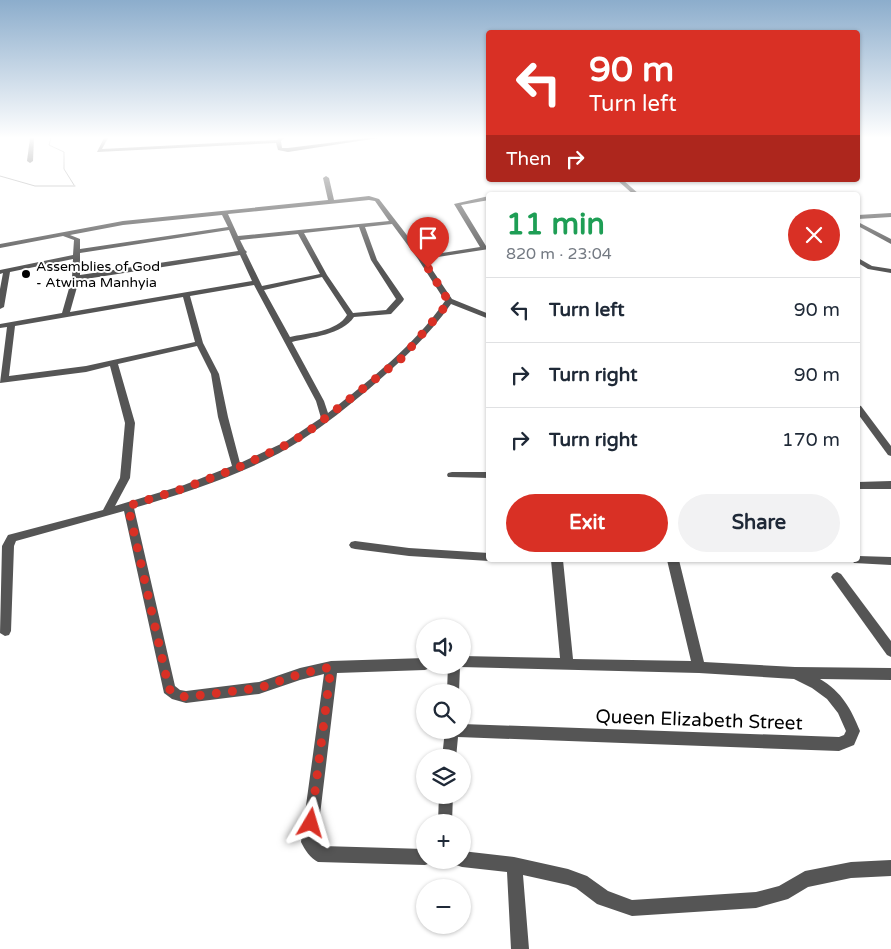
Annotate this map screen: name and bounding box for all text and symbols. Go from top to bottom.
text: 90 m [589,49,674,91]
icon: left [506,50,571,115]
text: Turn left [589,91,677,117]
icon: right [561,145,589,173]
text: Then [506,148,551,170]
text: 11 min [506,206,605,243]
button: close [788,209,840,261]
pin [407,217,449,268]
icon: arrive [414,224,442,252]
text: 820 m · 23:04 [506,244,612,264]
place label: Assemblies of God - Atwima Manhyia [36,258,160,291]
marker: Assemblies of God - Atwima Manhyia [20,268,32,280]
icon: left [506,296,534,324]
text: Turn left [549,299,625,321]
text: 90 m [794,299,840,321]
icon: right [506,361,534,389]
text: Turn right [549,364,637,386]
text: 90 m [794,364,840,386]
icon: right [506,426,534,454]
text: Turn right [549,429,637,451]
text: 170 m [782,429,840,451]
button: Exit [506,494,668,552]
button: Share [678,494,840,552]
map controls [416,619,471,934]
button: sound [416,619,471,674]
button: search [416,684,471,739]
street label: Queen Elizabeth Street [595,705,803,735]
button: layers [416,749,471,804]
position arrow [284,796,336,848]
button: + [416,814,471,869]
button: − [416,879,471,934]

